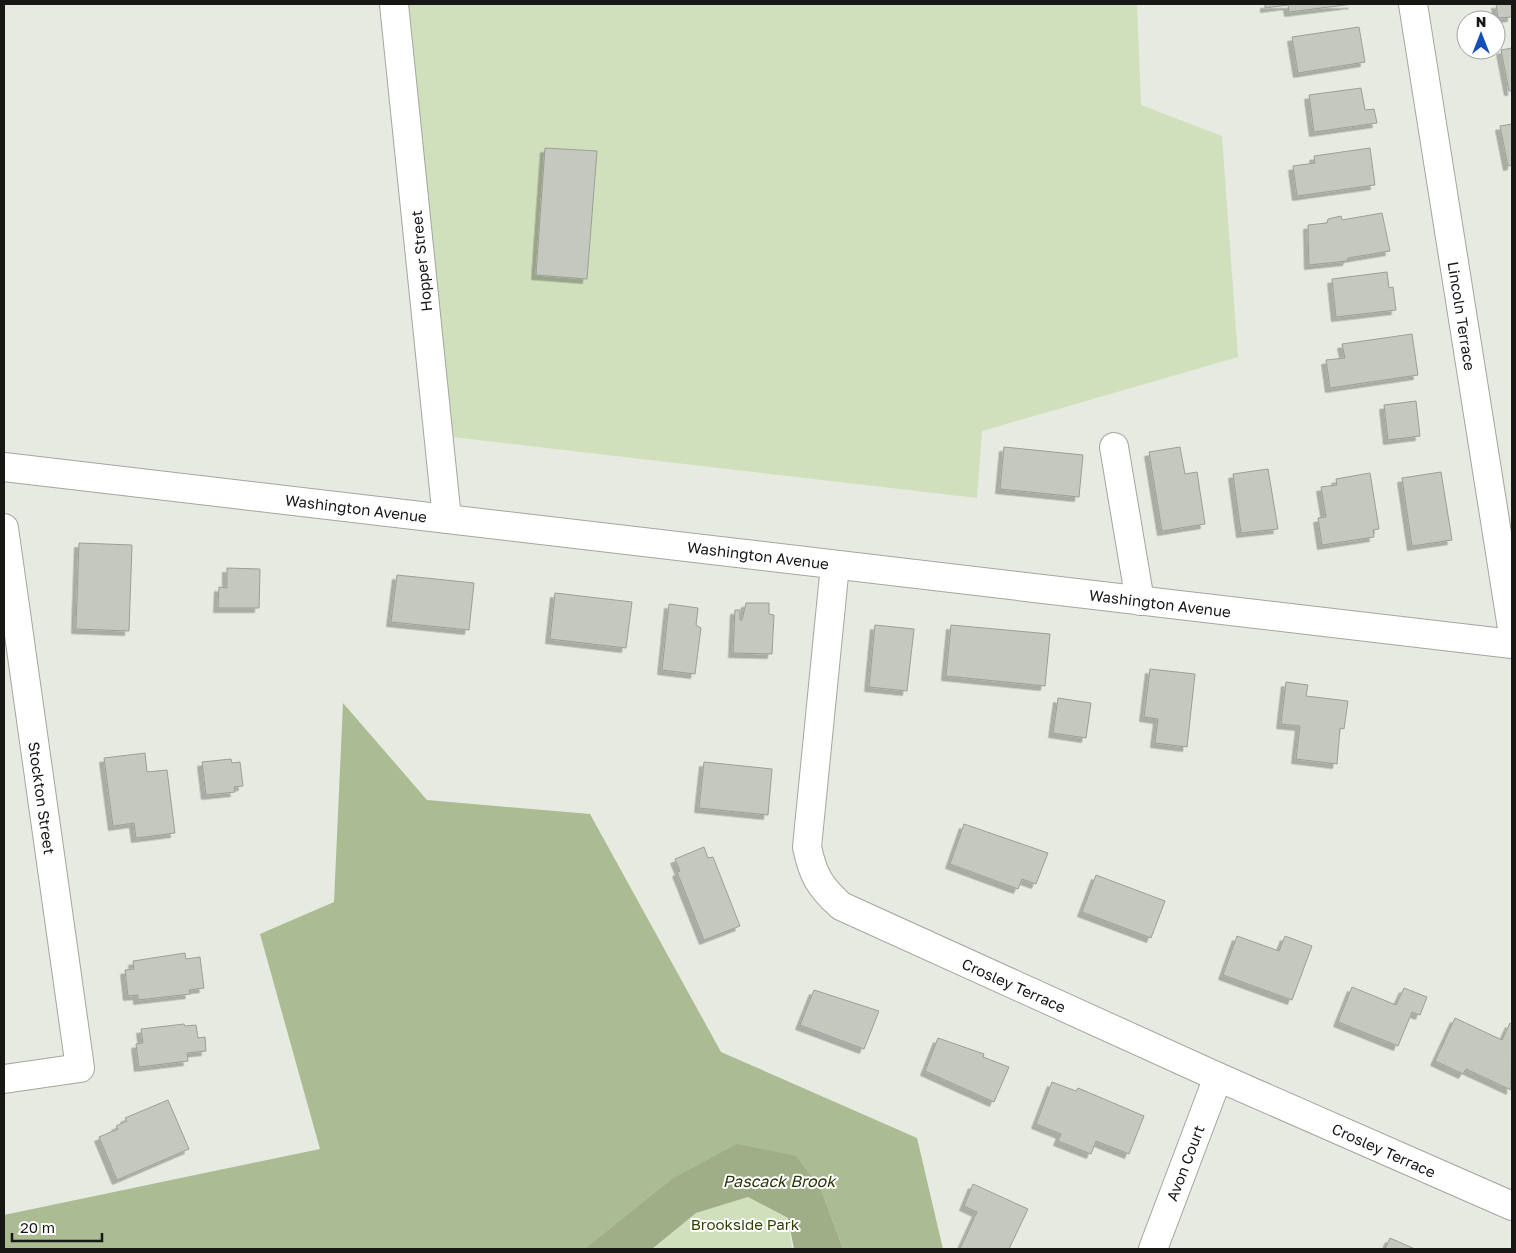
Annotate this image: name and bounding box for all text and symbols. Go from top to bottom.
north arrow [1456,10,1506,60]
text: N [1476,13,1486,30]
street label: Hopper Street [407,210,435,312]
street label: Lincoln Terrace [1444,260,1480,372]
street label: Washington Avenue [284,490,428,526]
street label: Washington Avenue [686,537,830,573]
street label: Washington Avenue [1088,585,1232,621]
street label: Stockton Street [25,740,59,856]
street label: Crosley Terrace [959,954,1069,1016]
street label: Crosley Terrace [1329,1119,1439,1181]
street label: Avon Court [1162,1123,1208,1203]
water label: Pascack Brook [723,1171,837,1191]
scale bar [12,1210,102,1242]
park label: Brookside Park [691,1215,800,1233]
text: 20 m [20,1218,55,1236]

